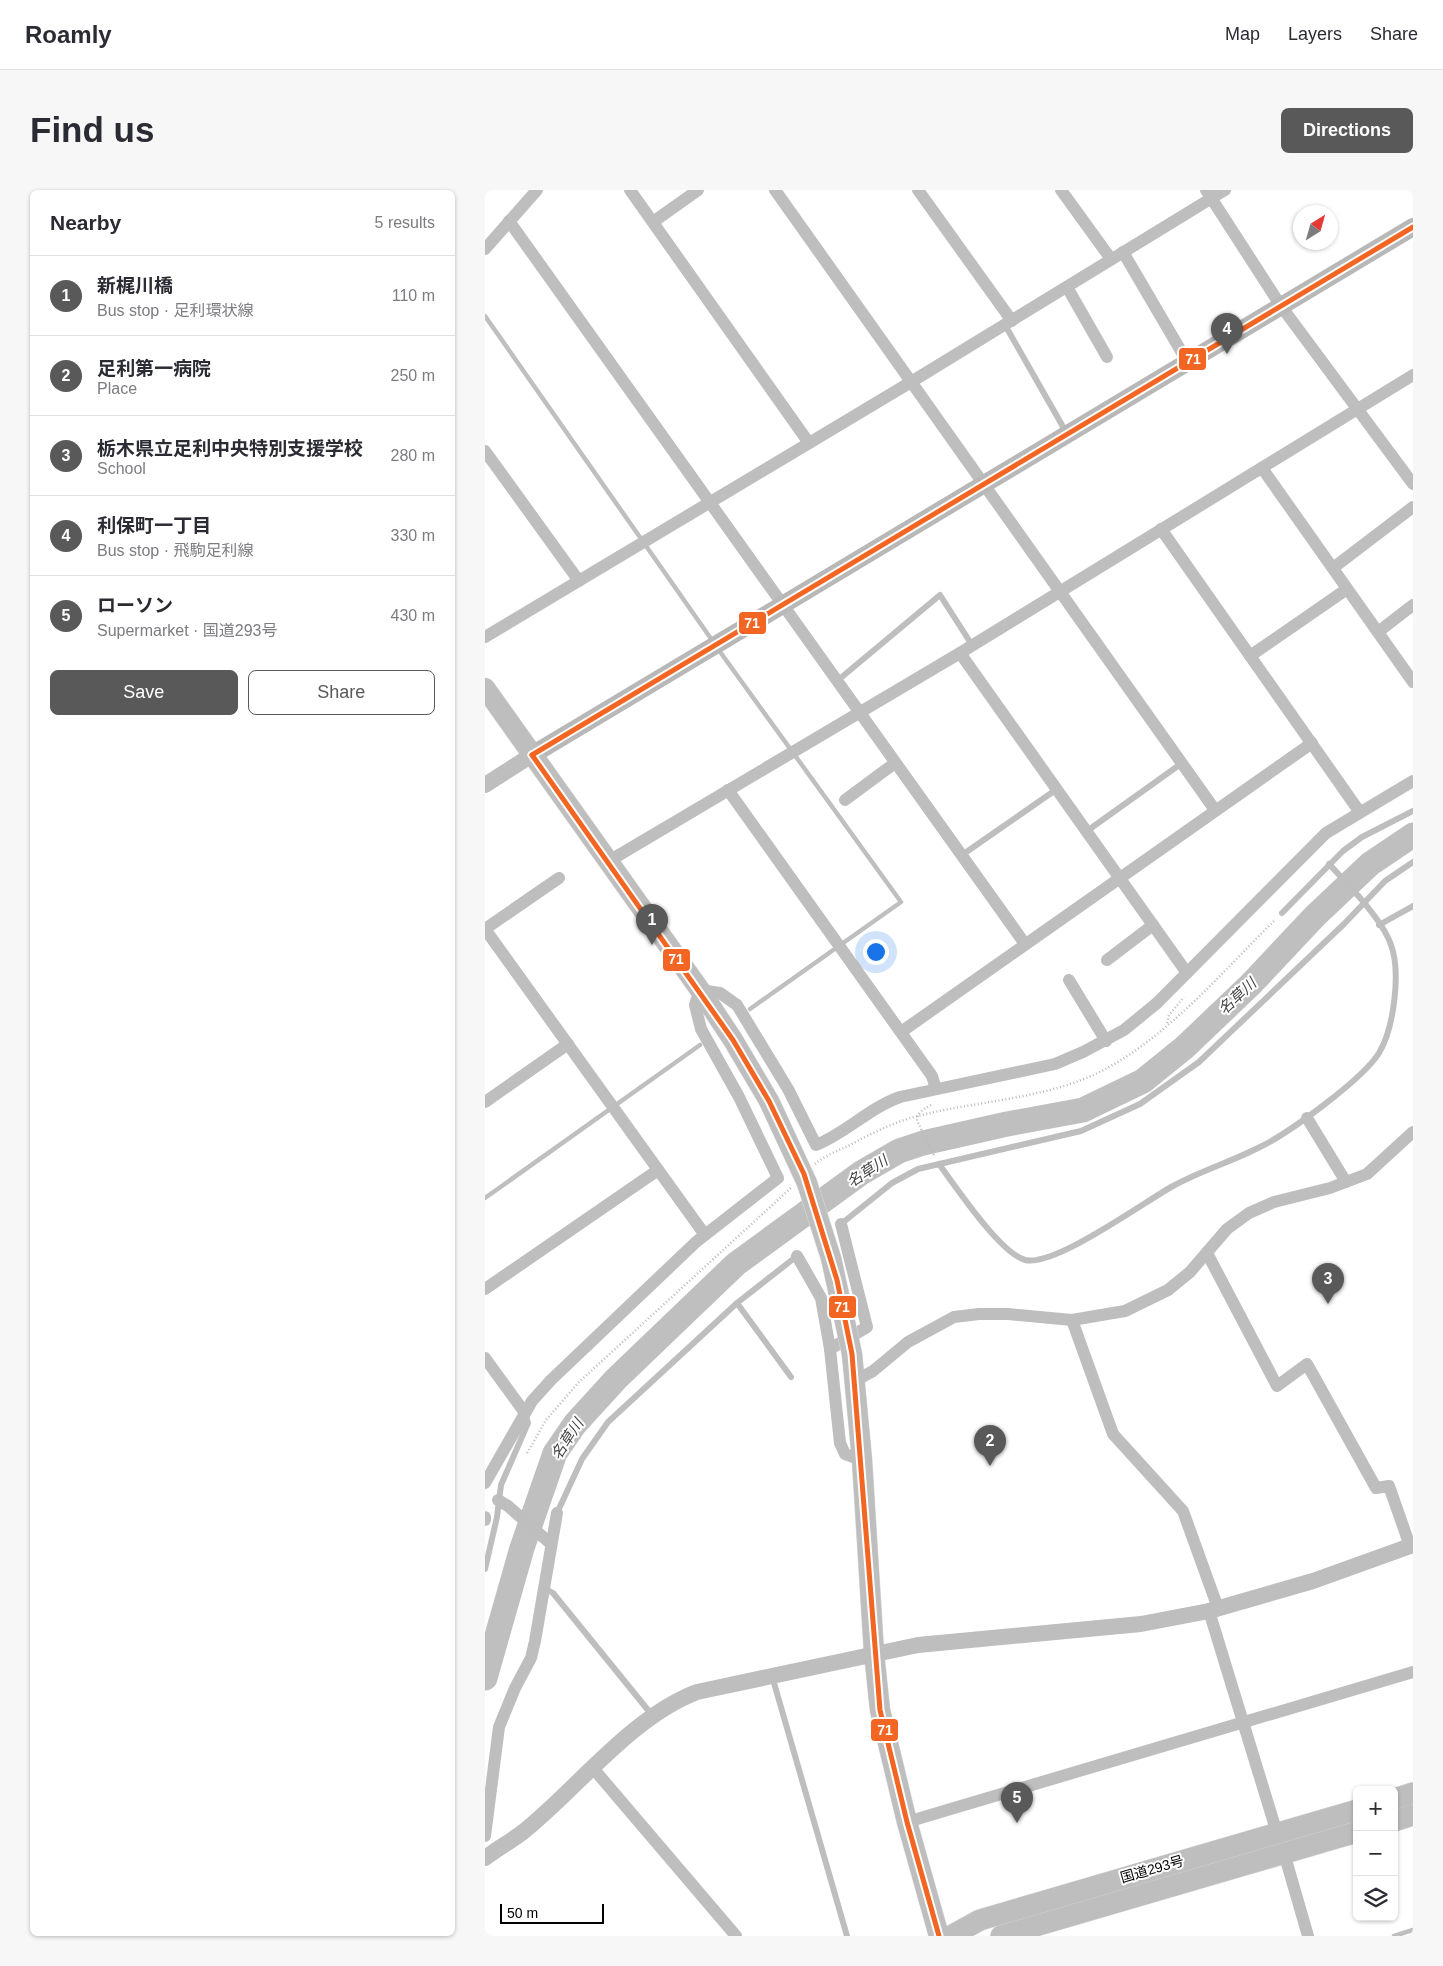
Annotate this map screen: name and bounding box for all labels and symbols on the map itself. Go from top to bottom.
north arrow [1293,205,1338,250]
pin: 4 [1211,313,1243,354]
line badge: 71 [1178,347,1207,371]
text: 71 [1185,351,1201,367]
line badge: 71 [738,611,767,635]
text: 71 [744,615,760,631]
pin: 1 [636,904,668,945]
your location [863,939,889,965]
line badge: 71 [662,948,691,972]
text: 71 [668,951,684,967]
water label: 名草川 [1215,973,1261,1018]
water label: 名草川 [843,1151,892,1190]
pin: 3 [1312,1263,1344,1304]
line badge: 71 [828,1295,857,1319]
text: 71 [834,1299,850,1315]
water label: 名草川 [548,1414,587,1463]
pin: 2 [974,1425,1006,1466]
line badge: 71 [870,1718,899,1742]
text: 71 [877,1722,893,1738]
pin: 5 [1001,1782,1033,1823]
street label: 国道293号 [1118,1852,1186,1886]
scale bar [500,1901,604,1924]

